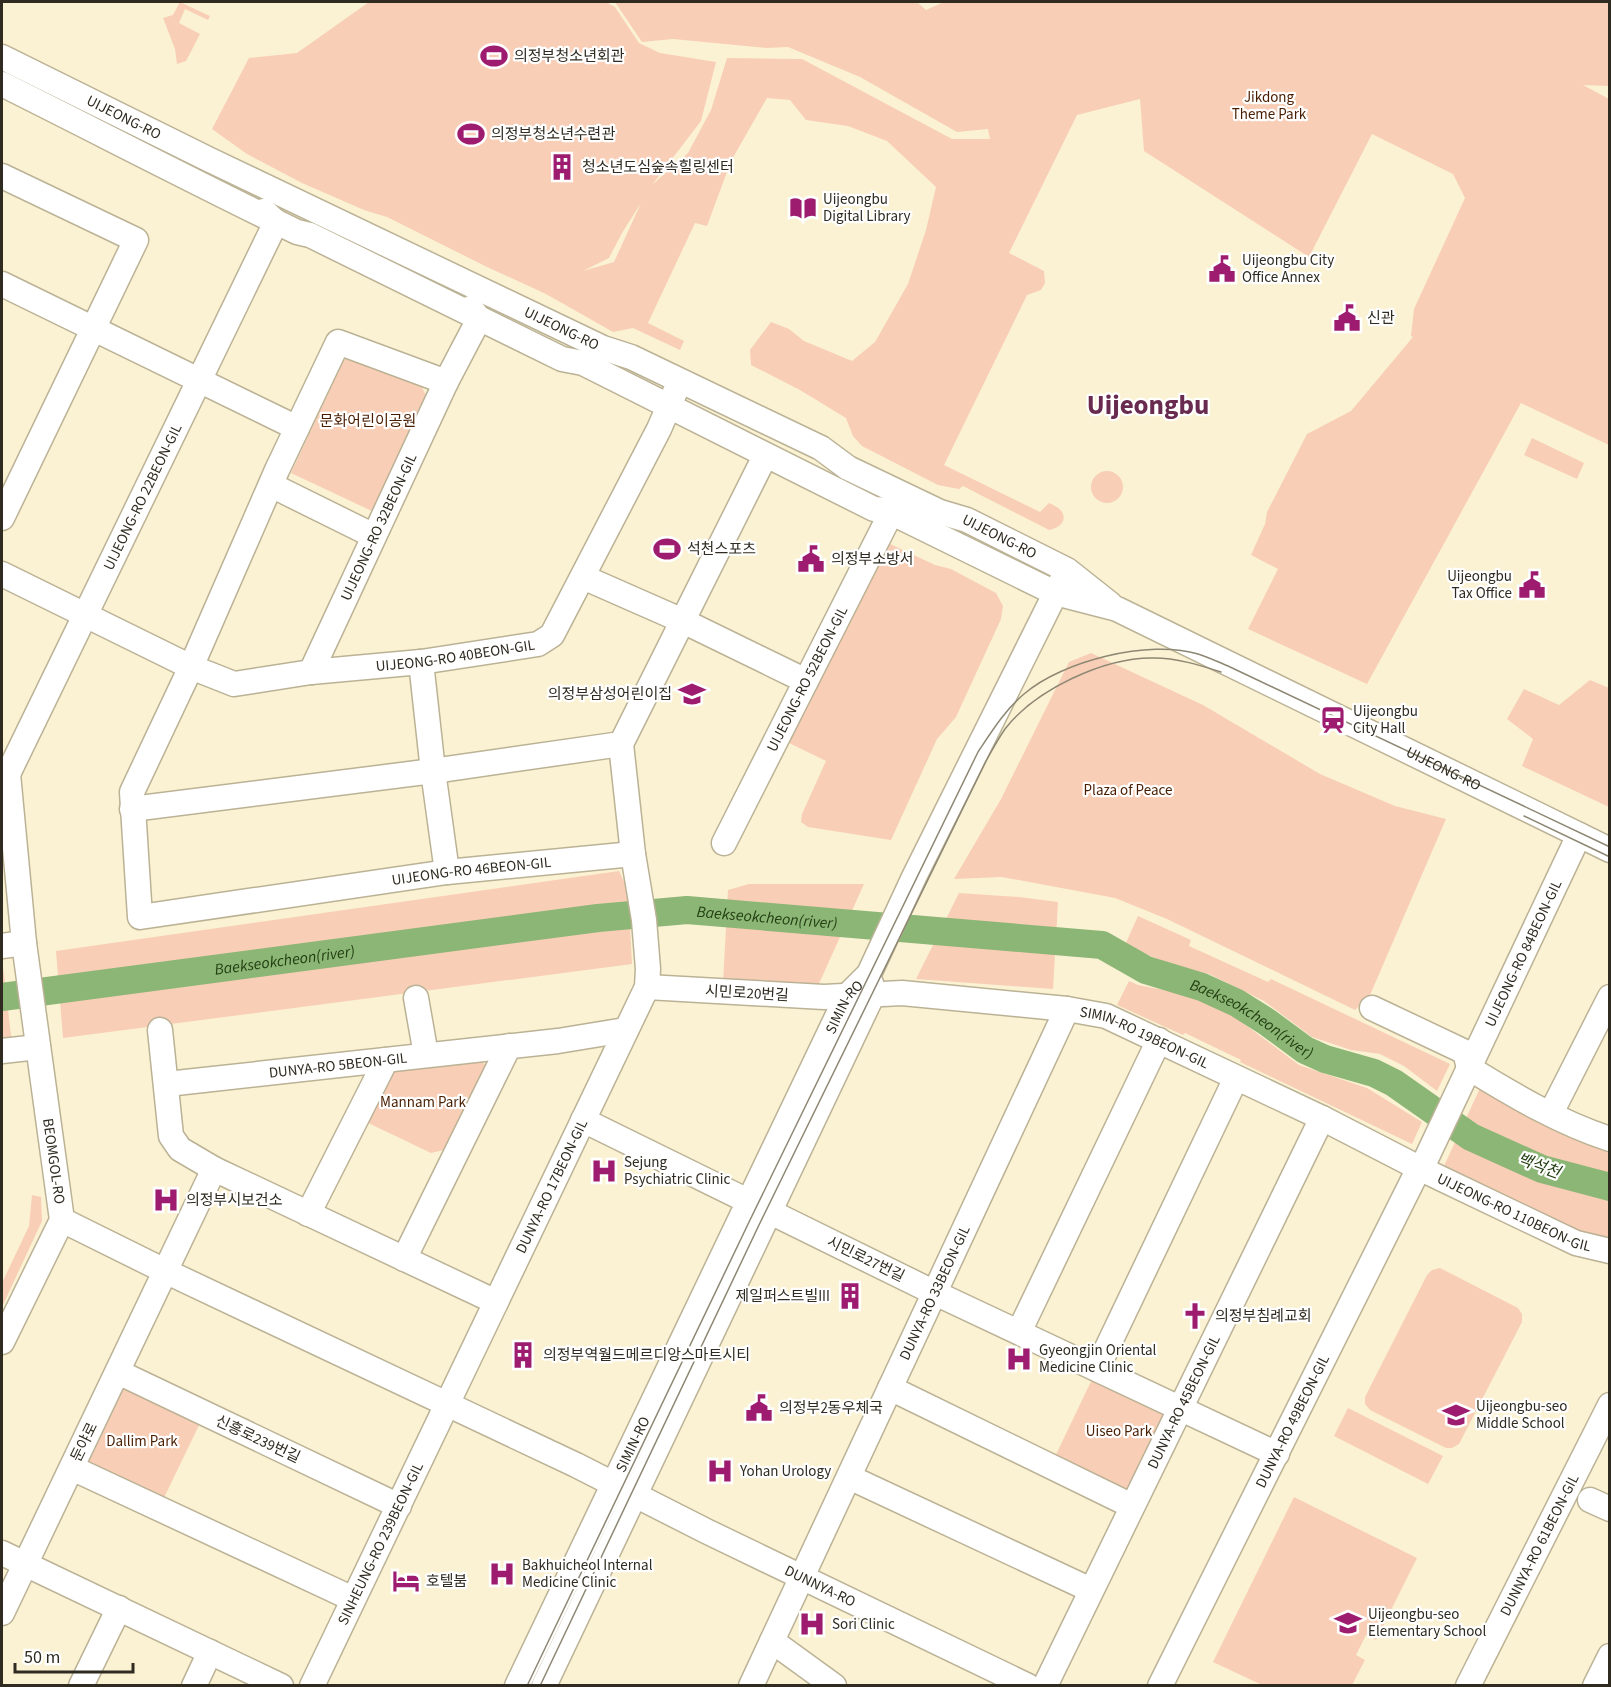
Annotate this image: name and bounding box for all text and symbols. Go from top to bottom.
sports icon: 의정부청소년회관 [479,41,509,71]
place label: 의정부청소년회관 [514,46,625,67]
park label: Jikdong Theme Park [1232,87,1307,125]
street label: UIJEONG-RO [83,90,165,145]
sports icon: 의정부청소년수련관 [456,119,486,149]
place label: 의정부청소년수련관 [491,124,615,145]
building icon: 청소년도심숲속힐링센터 [547,152,577,182]
place label: 청소년도심숲속힐링센터 [582,157,734,178]
place label: Uijeongbu Digital Library [823,189,911,227]
library icon: Uijeongbu Digital Library [788,193,818,223]
place label: Uijeongbu City Office Annex [1242,250,1334,288]
public building icon: Uijeongbu City Office Annex [1207,254,1237,284]
street label: UIJEONG-RO [520,302,603,356]
public building icon: 신관 [1332,303,1362,333]
place label: 신관 [1367,308,1395,329]
district label: Uijeongbu [1087,386,1209,425]
park label: 문화어린이공원 [320,411,416,432]
street label: UIJEONG-RO 22BEON-GIL [98,420,187,574]
street label: UIJEONG-RO 32BEON-GIL [336,450,422,604]
street label: UIJEONG-RO [958,509,1040,564]
sports icon: 석천스포츠 [652,534,682,564]
place label: 석천스포츠 [687,539,756,560]
public building icon: 의정부소방서 [796,544,826,574]
place label: 의정부소방서 [831,549,914,570]
place label: Uijeongbu Tax Office [1447,566,1512,604]
public building icon: Uijeongbu Tax Office [1517,570,1547,600]
street label: UIJEONG-RO 52BEON-GIL [762,603,853,755]
street label: UIJEONG-RO 40BEON-GIL [375,635,536,677]
school or university icon: 의정부삼성어린이집 [677,679,707,709]
place label: 의정부삼성어린이집 [548,684,672,705]
place label: Uijeongbu City Hall [1353,701,1418,739]
station icon: Uijeongbu City Hall [1318,705,1348,735]
street label: UIJEONG-RO [1402,742,1484,796]
park label: Plaza of Peace [1084,780,1172,801]
street label: UIJEONG-RO 46BEON-GIL [390,852,552,891]
street label: UIJEONG-RO 84BEON-GIL [1480,877,1567,1031]
water label: Baekseokcheon(river) [696,901,838,935]
water label: Baekseokcheon(river) [213,940,356,981]
water label: Baekseokcheon(river) [1187,974,1317,1064]
street label: SIMIN-RO [820,975,868,1037]
street label: 시민로20번길 [705,981,789,1006]
street label: SIMIN-RO 19BEON-GIL [1078,1001,1212,1074]
street label: DUNYA-RO 5BEON-GIL [268,1048,408,1084]
park label: Mannam Park [380,1092,467,1113]
street label: DUNYA-RO 17BEON-GIL [511,1116,593,1257]
street label: BEOMGOL-RO [37,1117,70,1205]
water label: 백석천 [1514,1148,1565,1185]
place label: Sejung Psychiatric Clinic [624,1152,730,1190]
hospital icon: Sejung Psychiatric Clinic [589,1156,619,1186]
street label: UIJEONG-RO 110BEON-GIL [1433,1168,1593,1257]
hospital icon: 의정부시보건소 [151,1185,181,1215]
place label: 의정부시보건소 [186,1190,283,1211]
street label: DUNYA-RO 33BEON-GIL [895,1222,976,1364]
street label: 시민로27번길 [823,1232,908,1287]
building icon: 제일퍼스트빌III [835,1281,865,1311]
place label: 제일퍼스트빌III [735,1286,830,1307]
church icon: 의정부침례교회 [1180,1301,1210,1331]
place label: 의정부침례교회 [1215,1306,1312,1327]
street label: DUNYA-RO 45BEON-GIL [1142,1332,1226,1473]
building icon: 의정부역월드메르디앙스마트시티 [508,1340,538,1370]
place label: Gyeongjin Oriental Medicine Clinic [1039,1340,1157,1378]
hospital icon: Gyeongjin Oriental Medicine Clinic [1004,1344,1034,1374]
place label: 의정부역월드메르디앙스마트시티 [543,1345,750,1366]
street label: DUNYA-RO 49BEON-GIL [1251,1351,1335,1492]
public building icon: 의정부2동우체국 [744,1393,774,1423]
place label: Uijeongbu-seo Middle School [1476,1396,1567,1434]
place label: 의정부2동우체국 [779,1398,883,1419]
school or university icon: Uijeongbu-seo Middle School [1441,1400,1471,1430]
street label: 신흥로239번길 [212,1411,304,1468]
street label: SIMIN-RO [611,1413,655,1476]
street label: 둔야로 [66,1419,103,1465]
park label: Uiseo Park [1086,1421,1153,1442]
park label: Dallim Park [106,1431,178,1452]
hospital icon: Yohan Urology [705,1456,735,1486]
street label: SINHEUNG-RO 239BEON-GIL [333,1459,429,1629]
place label: Yohan Urology [739,1461,831,1482]
street label: DUNNYA-RO 61BEON-GIL [1495,1471,1584,1620]
place label: Bakhuicheol Internal Medicine Clinic [522,1555,653,1593]
hospital icon: Bakhuicheol Internal Medicine Clinic [487,1559,517,1589]
street label: DUNNYA-RO [781,1560,859,1613]
hotel icon: 호텔붐 [391,1566,421,1596]
place label: 호텔붐 [426,1571,467,1592]
place label: Uijeongbu-seo Elementary School [1368,1604,1486,1642]
school or university icon: Uijeongbu-seo Elementary School [1333,1608,1363,1638]
hospital icon: Sori Clinic [797,1609,827,1639]
place label: Sori Clinic [832,1614,895,1635]
scale bar [15,1636,134,1674]
text: 50 m [24,1645,60,1670]

